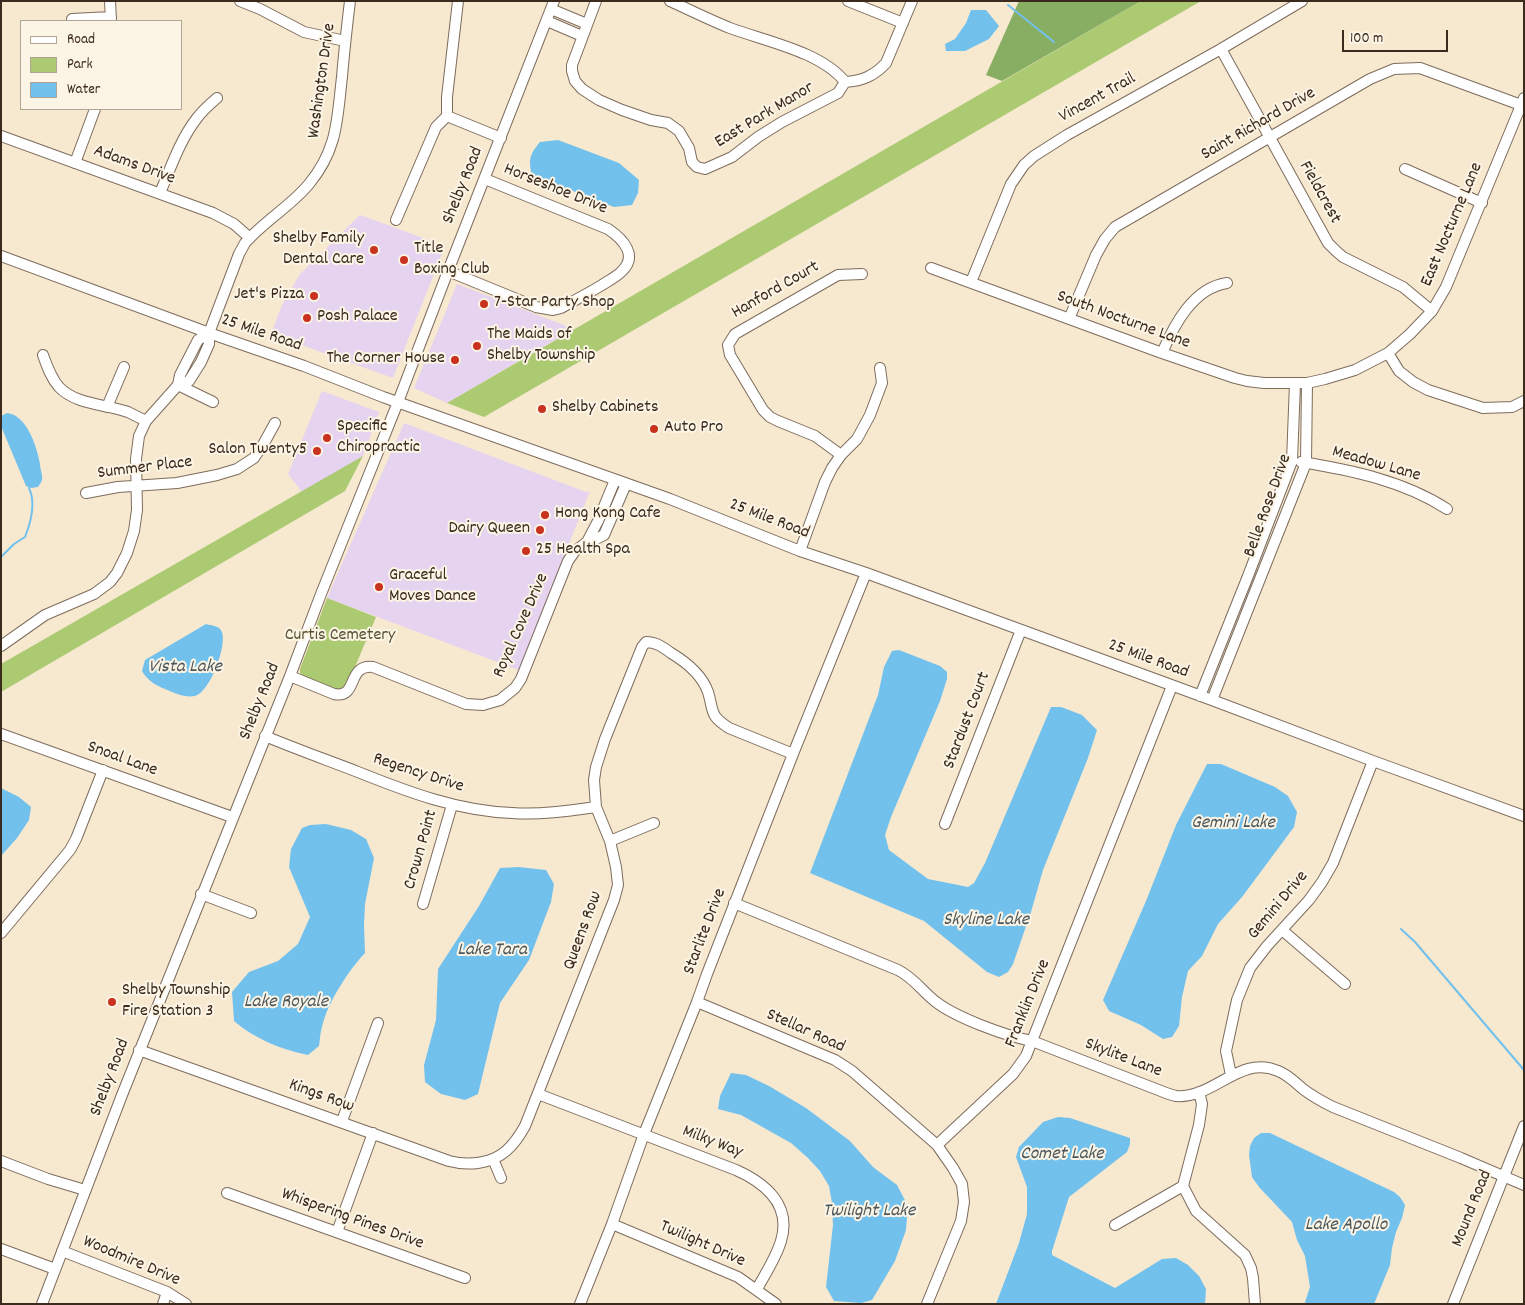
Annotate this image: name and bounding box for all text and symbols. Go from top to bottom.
legend [20,20,182,110]
scale bar [1345,20,1451,52]
street label: Washington Drive [304,22,342,140]
text: 100 m [1350,28,1383,50]
text: Road [67,29,95,51]
text: Park [67,54,93,76]
street label: Vincent Trail [1056,69,1140,129]
street label: East Park Manor [712,78,818,154]
text: Water [67,79,100,101]
street label: Saint Richard Drive [1198,83,1320,167]
street label: Adams Drive [90,141,178,191]
street label: Shelby Road [439,144,489,228]
street label: Fieldcrest [1293,158,1345,228]
street label: Horseshoe Drive [500,159,610,221]
street label: East Nocturne Lane [1417,160,1489,290]
place label: Shelby Family Dental Care [273,229,364,272]
place label: Title Boxing Club [414,239,490,282]
marker: Shelby Family Dental Care [368,244,380,256]
marker: Title Boxing Club [398,254,410,266]
street label: Hanford Court [728,257,824,325]
place label: Jet's Pizza [234,285,304,307]
street label: South Nocturne Lane [1053,287,1193,355]
marker: Jet's Pizza [308,290,320,302]
place label: 7-Star Party Shop [494,293,615,315]
marker: 7-Star Party Shop [478,298,490,310]
place label: Posh Palace [317,307,398,329]
street label: 25 Mile Road [218,310,304,358]
marker: Posh Palace [301,312,313,324]
place label: The Maids of Shelby Township [487,325,596,368]
marker: The Maids of Shelby Township [471,340,483,352]
place label: The Corner House [326,349,445,371]
marker: The Corner House [449,354,461,366]
place label: Shelby Cabinets [552,398,658,420]
marker: Shelby Cabinets [536,403,548,415]
place label: Specific Chiropractic [337,417,420,459]
place label: Auto Pro [664,418,723,440]
marker: Auto Pro [648,423,660,435]
marker: Specific Chiropractic [321,432,333,444]
place label: Salon Twenty5 [209,440,307,462]
street label: Meadow Lane [1329,442,1423,488]
marker: Salon Twenty5 [311,445,323,457]
street label: Belle Rose Drive [1240,451,1298,561]
street label: Summer Place [96,452,194,486]
street label: 25 Mile Road [726,495,812,545]
place label: Hong Kong Cafe [555,504,661,526]
marker: Hong Kong Cafe [539,509,551,521]
place label: Dairy Queen [448,519,530,541]
marker: Dairy Queen [534,524,546,536]
place label: 25 Health Spa [536,540,630,562]
marker: 25 Health Spa [520,545,532,557]
place label: Graceful Moves Dance [389,566,476,608]
street label: Royal Cove Drive [489,570,555,682]
marker: Graceful Moves Dance [373,581,385,593]
park label: Curtis Cemetery [285,626,395,648]
street label: 25 Mile Road [1105,635,1191,685]
water label: Vista Lake [148,657,222,679]
street label: Shelby Road [236,660,286,744]
street label: Stardust Court [940,669,996,773]
street label: Snoal Lane [84,737,160,783]
street label: Regency Drive [370,749,466,799]
street label: Crown Point [400,808,444,892]
water label: Gemini Lake [1191,813,1275,835]
street label: Gemini Drive [1244,867,1314,945]
street label: Starlite Drive [680,886,732,978]
street label: Queens Row [560,889,608,973]
water label: Skyline Lake [943,910,1029,932]
water label: Lake Tara [457,940,527,962]
street label: Franklin Drive [1001,957,1057,1051]
place label: Shelby Township Fire Station 3 [122,981,231,1024]
water label: Lake Royale [244,992,328,1014]
marker: Shelby Township Fire Station 3 [106,996,118,1008]
street label: Stellar Road [762,1005,848,1059]
street label: Skylite Lane [1081,1034,1165,1084]
street label: Shelby Road [86,1036,136,1120]
street label: Kings Row [285,1075,357,1119]
street label: Milky Way [679,1122,745,1164]
water label: Comet Lake [1020,1144,1104,1166]
street label: Mound Road [1448,1167,1498,1251]
street label: Whispering Pines Drive [278,1184,426,1256]
water label: Twilight Lake [823,1201,915,1223]
water label: Lake Apollo [1305,1215,1387,1237]
street label: Twilight Drive [656,1217,748,1273]
street label: Woodmire Drive [79,1232,183,1292]

